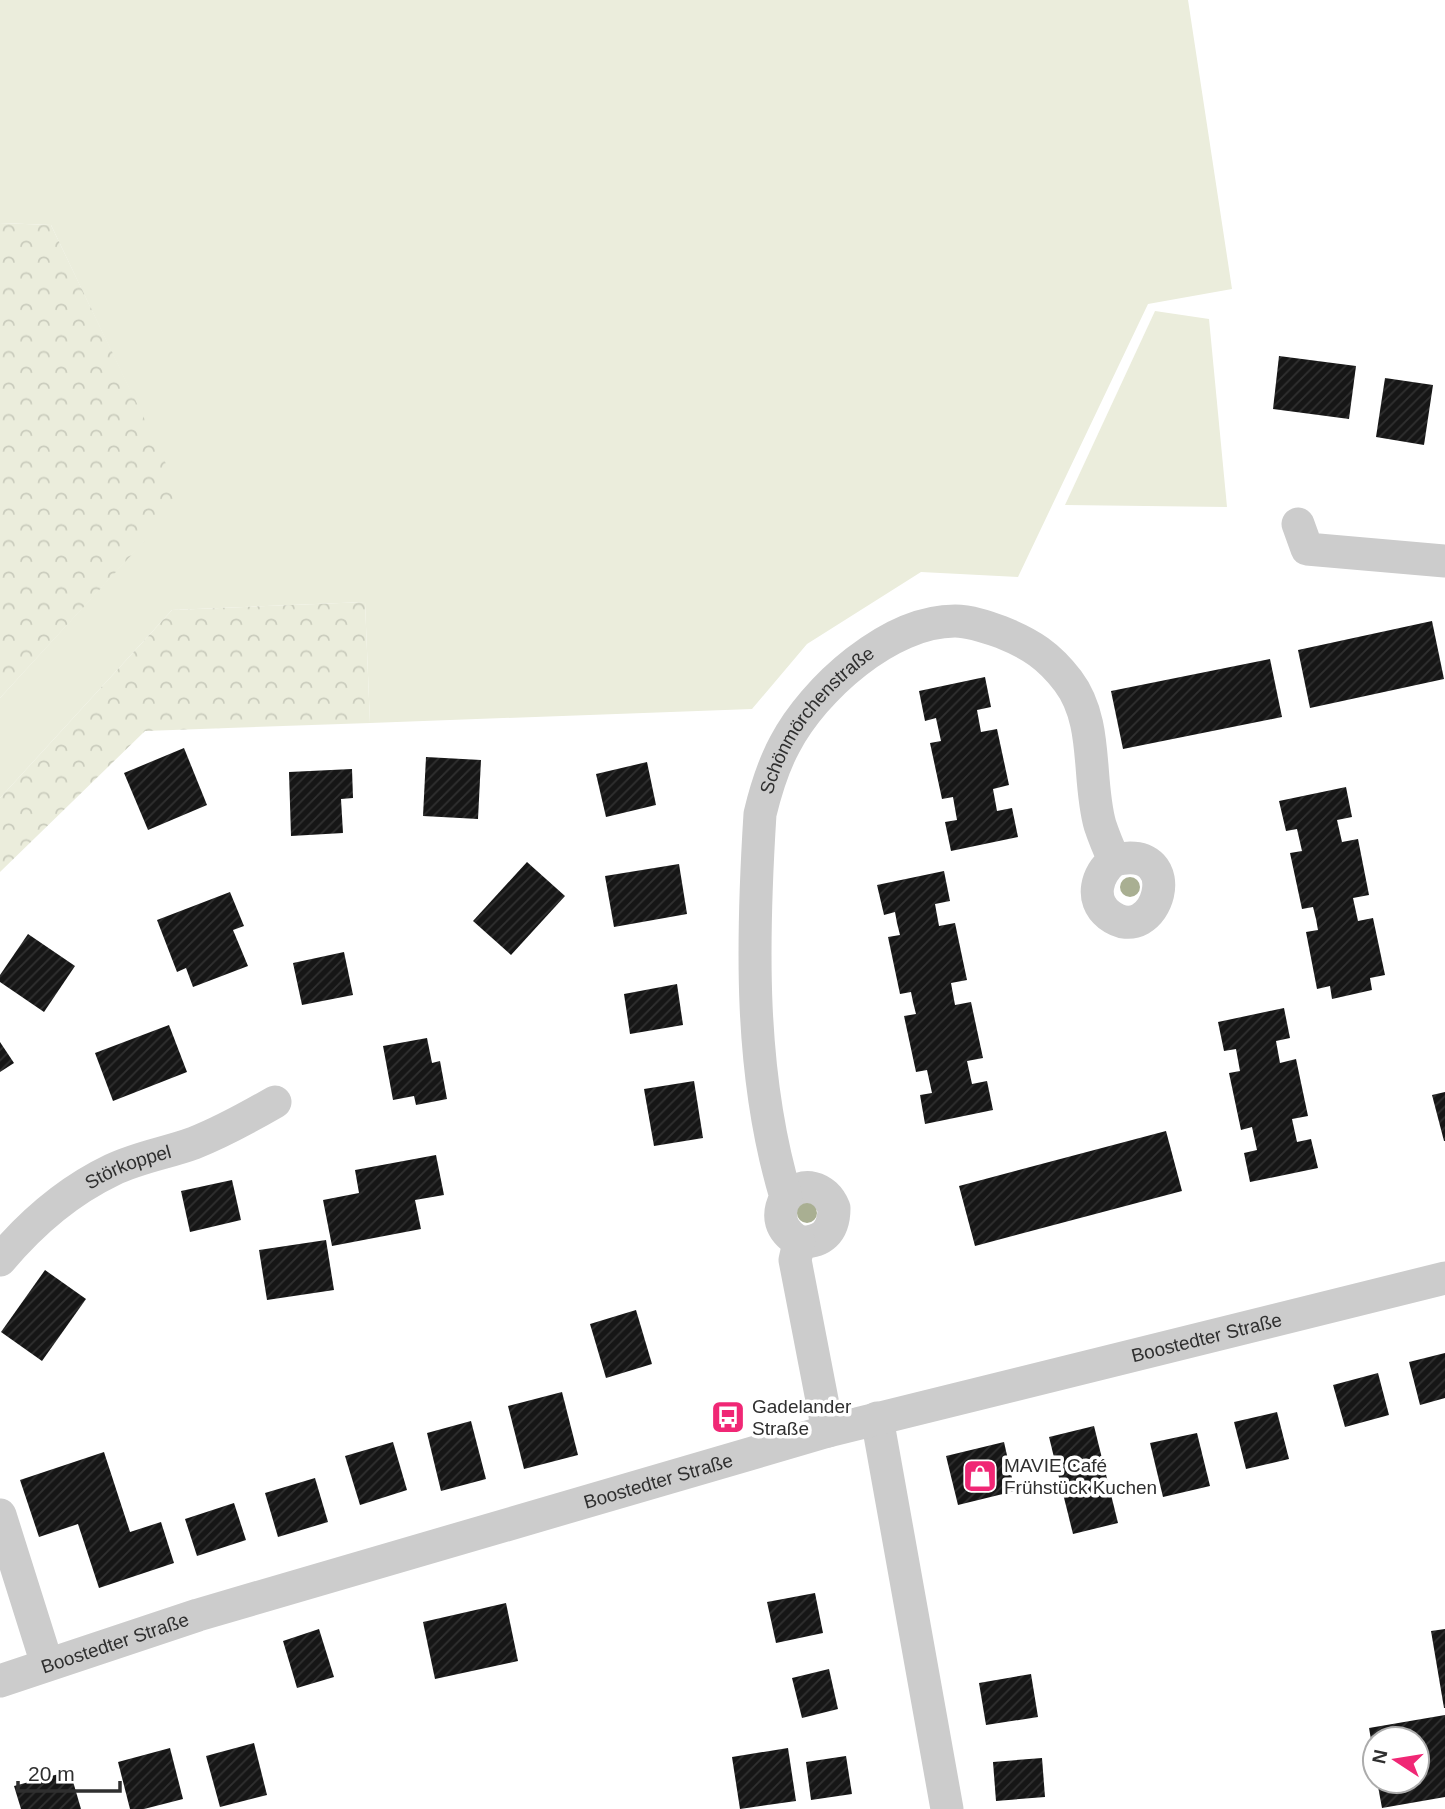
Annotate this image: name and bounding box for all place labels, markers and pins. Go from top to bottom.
place label: Gadelander Straße [752,1396,852,1439]
bus stop icon: Gadelander Straße [709,1398,747,1436]
place label: MAVIE Café Frühstück Kuchen [1004,1455,1157,1498]
shop icon: MAVIE Café Frühstück Kuchen [961,1457,999,1495]

